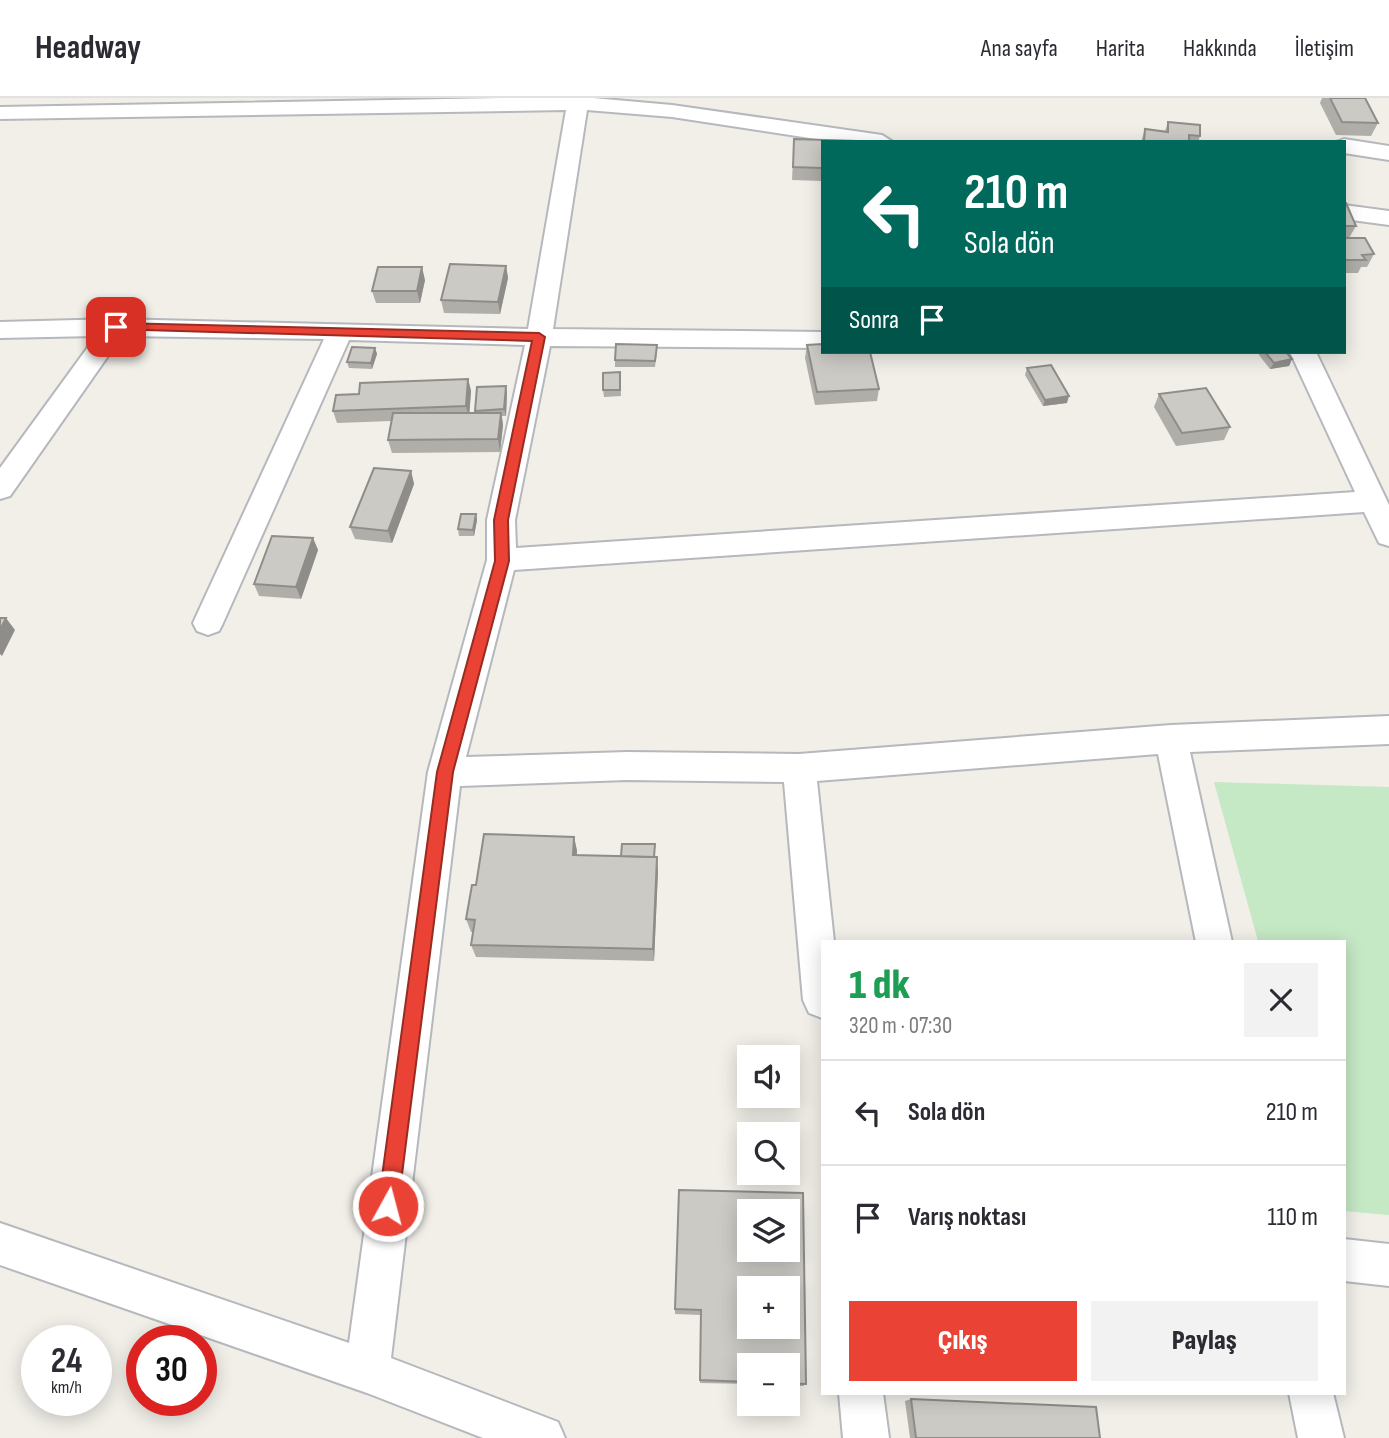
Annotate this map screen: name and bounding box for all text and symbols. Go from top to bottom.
text: Headway [35,28,141,68]
text: Ana sayfa [981,34,1058,63]
text: Harita [1096,34,1145,63]
text: Hakkında [1183,34,1257,63]
text: İletişim [1295,34,1354,63]
text: 210 m [964,164,1068,223]
icon: left [849,168,940,259]
text: Sola dön [964,224,1055,263]
pin [86,297,146,357]
icon: arrive [913,301,951,339]
text: Sonra [849,305,899,336]
icon: arrive [97,308,135,346]
text: 1 dk [849,960,910,1011]
button: close [1244,963,1318,1037]
text: 320 m · 07:30 [849,1012,952,1040]
map controls [737,1045,800,1416]
button: sound [737,1045,800,1108]
icon: left [849,1094,887,1132]
text: Sola dön [908,1097,985,1128]
text: 210 m [1266,1097,1318,1128]
button: search [737,1122,800,1185]
position arrow [351,1169,425,1243]
button: layers [737,1199,800,1262]
icon: arrive [849,1199,887,1237]
text: Varış noktası [908,1202,1026,1233]
text: 110 m [1267,1202,1318,1233]
button: + [737,1276,800,1339]
button: Çıkış [849,1301,1077,1381]
button: Paylaş [1091,1301,1318,1381]
speed limit sign: 30 [126,1325,217,1416]
text: 24 [51,1340,82,1383]
button: − [737,1353,800,1416]
text: km/h [51,1377,82,1398]

